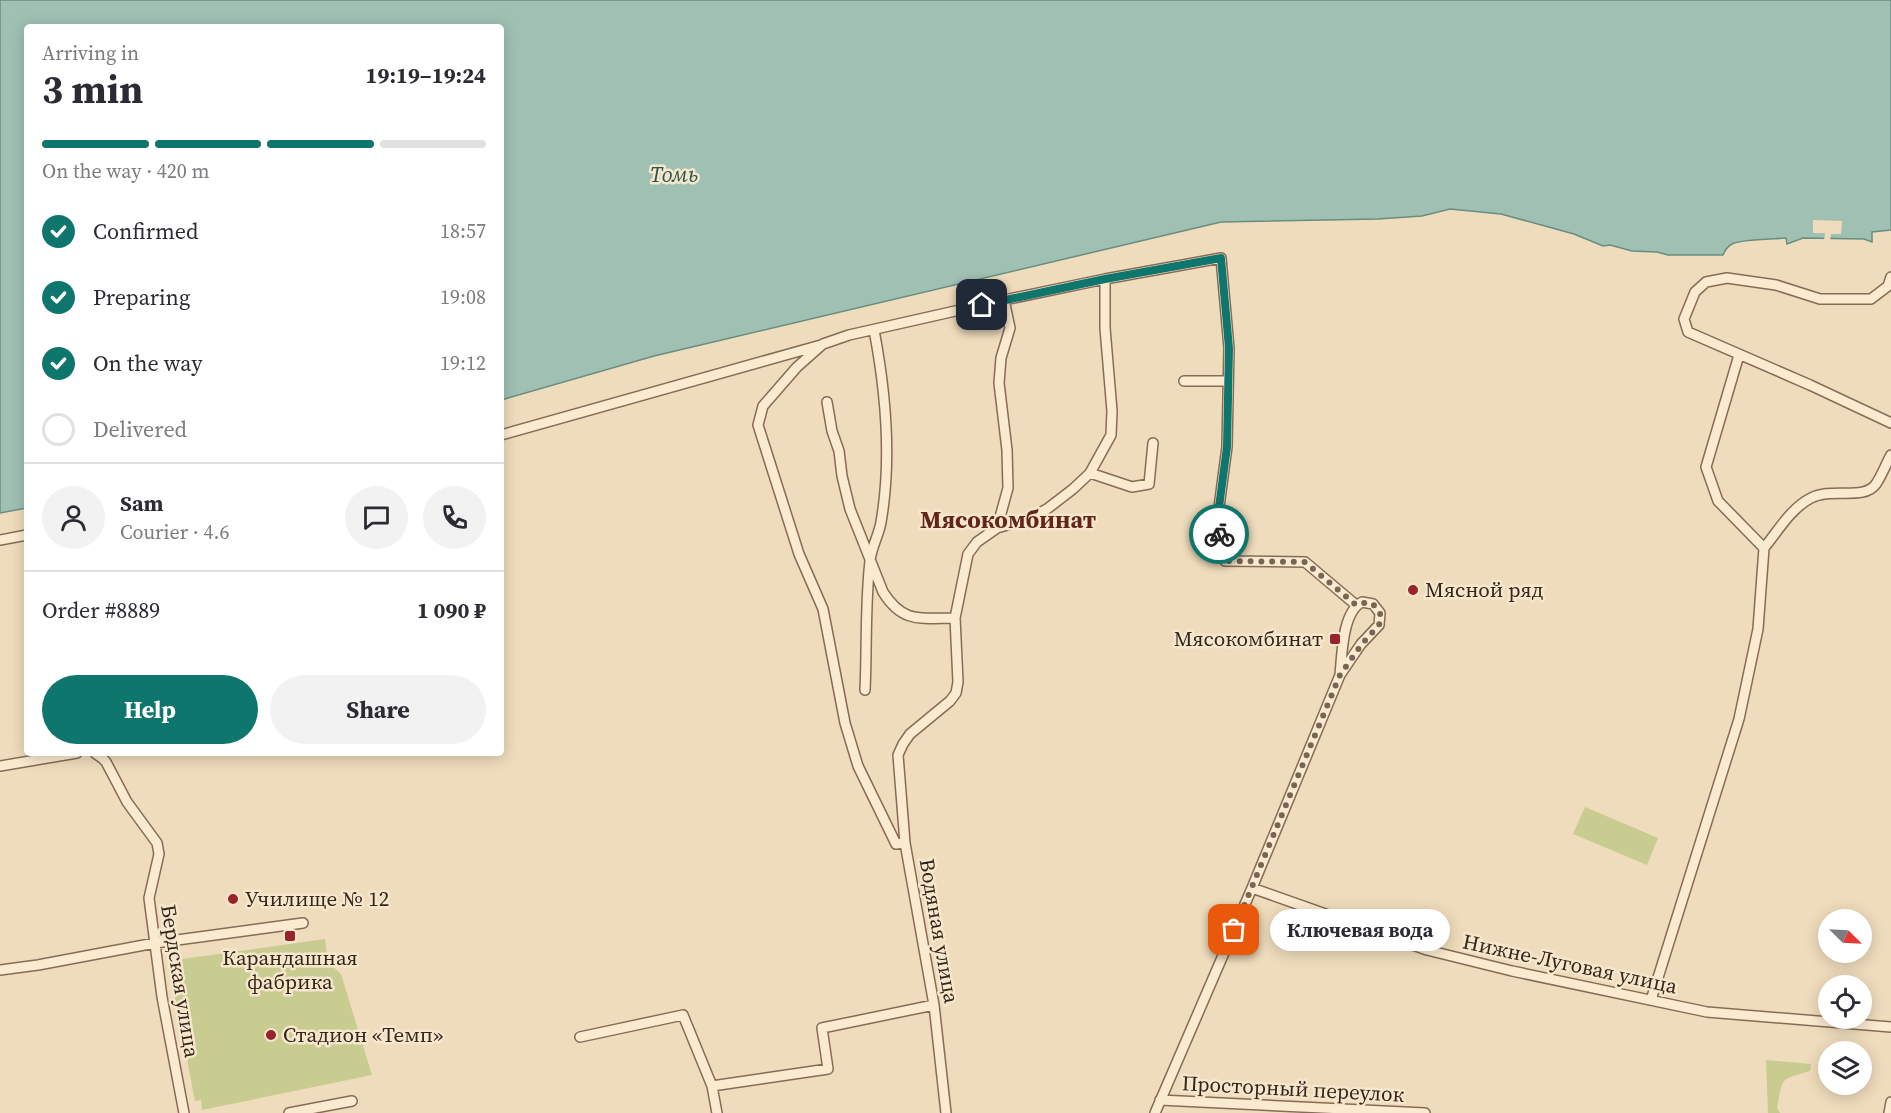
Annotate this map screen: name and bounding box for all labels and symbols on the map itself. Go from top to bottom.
water label: Томь [650,159,698,189]
pin [956,279,1007,330]
district label: Мясокомбинат [920,503,1096,536]
courier [1189,504,1249,564]
place label: Мясной ряд [1425,575,1543,604]
marker: Мясной ряд [1406,583,1420,597]
place label: Мясокомбинат [1174,624,1323,653]
marker: Мясокомбинат [1328,632,1342,646]
street label: Водяная улица [912,856,967,1006]
place label: Училище № 12 [245,884,389,913]
marker: Училище № 12 [226,892,240,906]
street label: Бердская улица [154,902,207,1060]
pin [1208,904,1259,955]
callout: Ключевая вода [1270,909,1450,951]
north arrow [1818,909,1872,963]
street label: Нижне-Луговая улица [1460,927,1680,1001]
marker: Карандашная фабрика [283,929,297,943]
place label: Карандашная фабрика [222,943,358,996]
place label: Стадион «Темп» [283,1020,443,1049]
marker: Стадион «Темп» [264,1028,278,1042]
street label: Просторный переулок [1181,1068,1405,1109]

